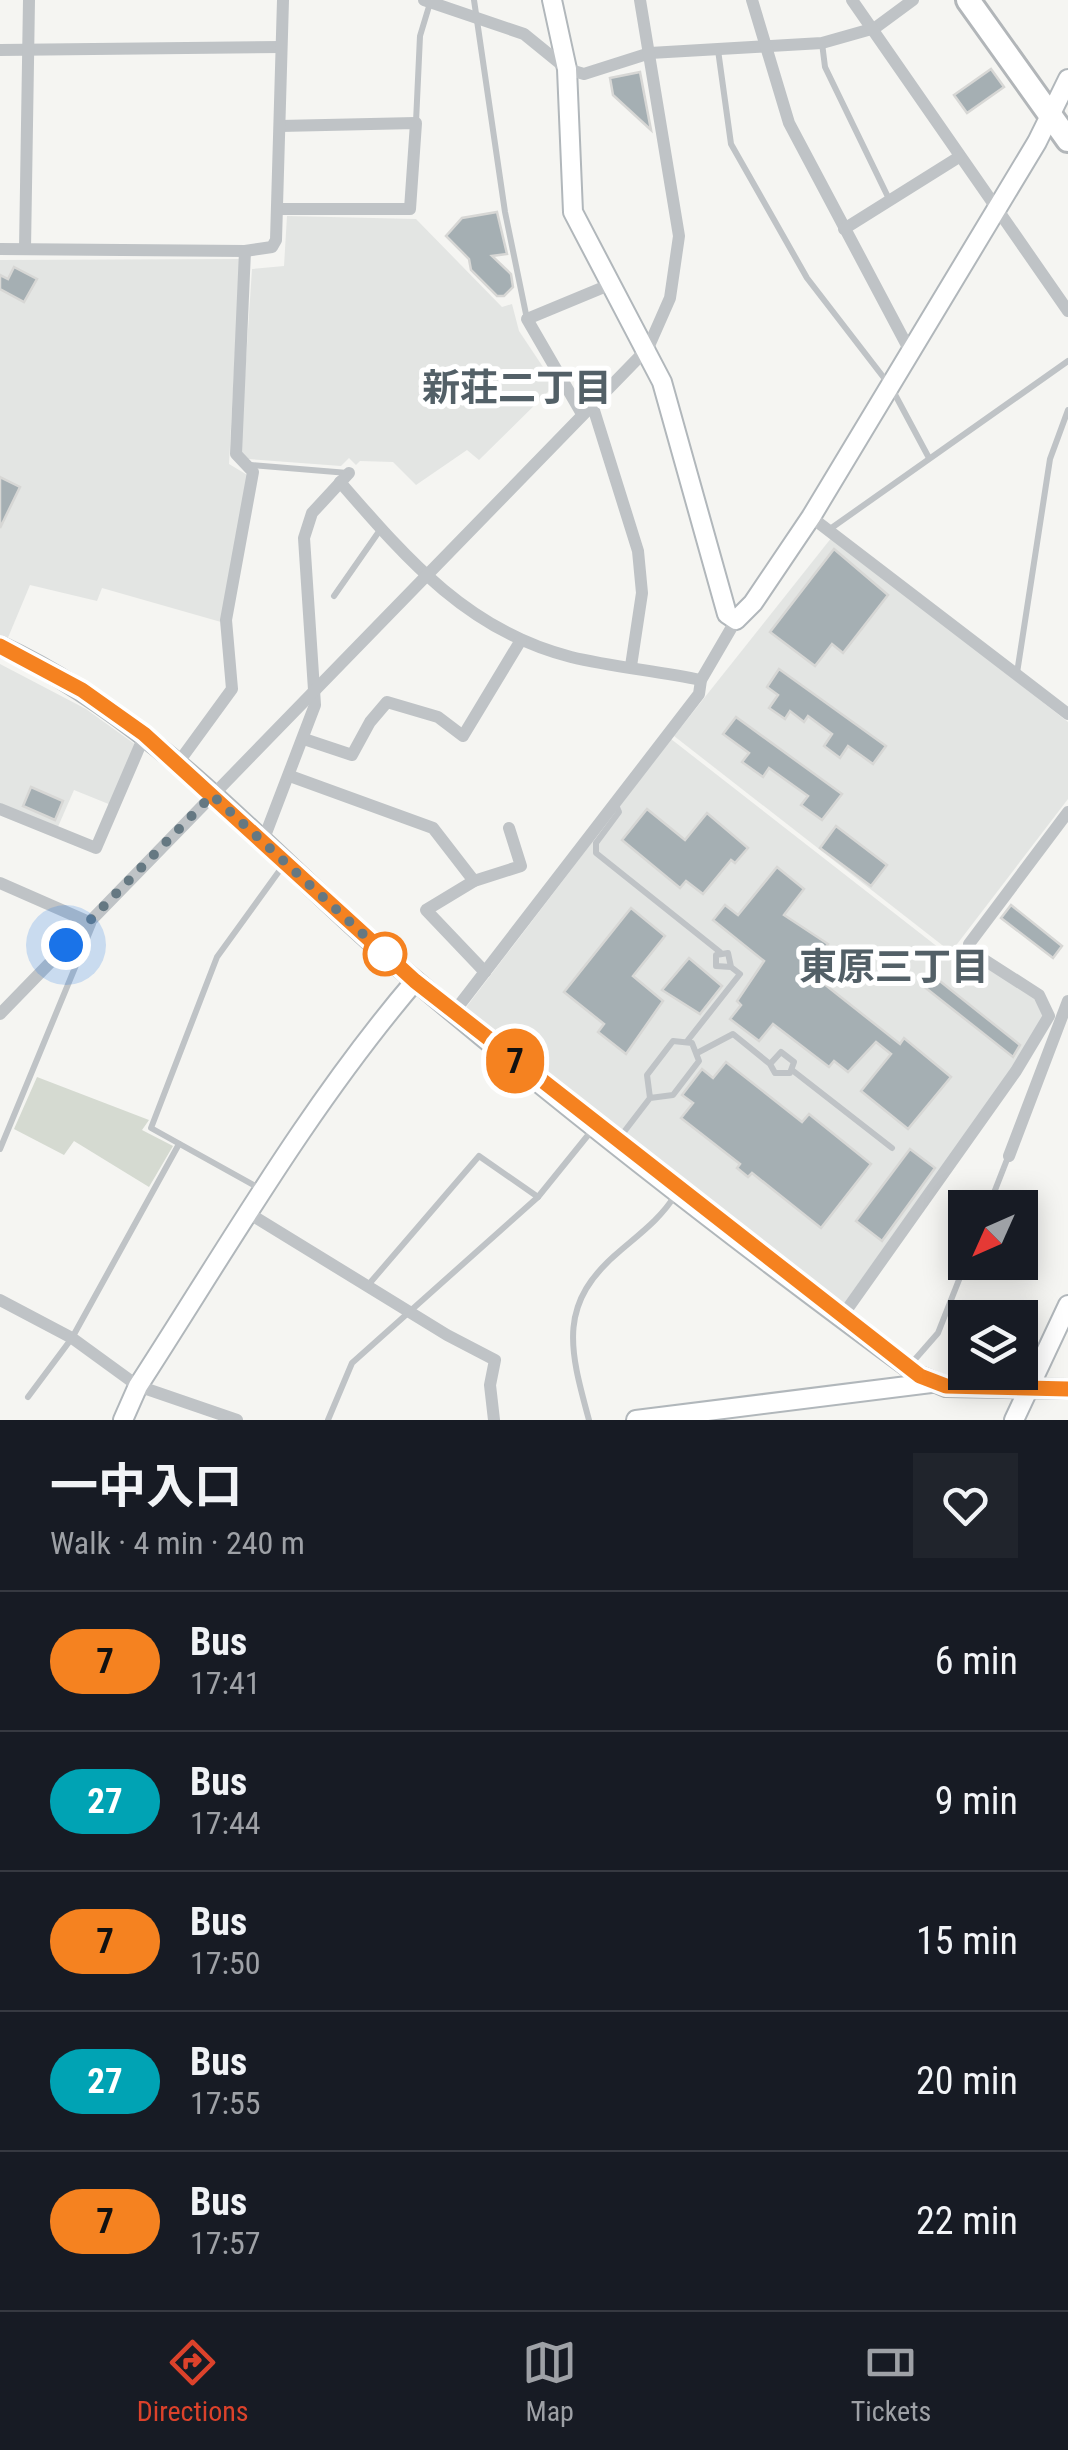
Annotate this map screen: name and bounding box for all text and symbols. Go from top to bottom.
district label: 新荘二丁目 [422,366,612,410]
your location [41,920,91,970]
unlabelled marker [364,933,406,975]
district label: 東原三丁目 [799,945,989,989]
line badge: 7 [482,1028,548,1094]
text: 7 [506,1041,524,1082]
north arrow [948,1190,1038,1280]
map controls [948,1190,1038,1390]
button: layers [948,1300,1038,1390]
button: heart [913,1453,1018,1558]
text: 一中入口 [50,1458,242,1515]
text: Walk · 4 min · 240 m [50,1524,305,1562]
text: Bus [190,1620,247,1664]
text: 6 min [935,1639,1018,1683]
text: 7 [96,1641,114,1682]
text: 17:41 [190,1664,261,1702]
text: Bus [190,1760,247,1804]
text: 9 min [935,1779,1018,1823]
text: 27 [87,1781,123,1822]
text: 17:44 [190,1804,261,1842]
text: Bus [190,1900,247,1944]
text: 15 min [916,1919,1018,1963]
text: 7 [96,1921,114,1962]
text: 17:50 [190,1944,261,1982]
text: Bus [190,2040,247,2084]
text: 20 min [916,2059,1018,2103]
text: 27 [87,2061,123,2102]
text: 17:55 [190,2084,261,2122]
text: Bus [190,2180,247,2224]
text: 22 min [916,2199,1018,2243]
text: 7 [96,2201,114,2242]
text: 17:57 [190,2224,261,2262]
tab: Directions [137,2335,249,2428]
tab: Map [522,2335,577,2428]
tab: Tickets [851,2335,931,2428]

